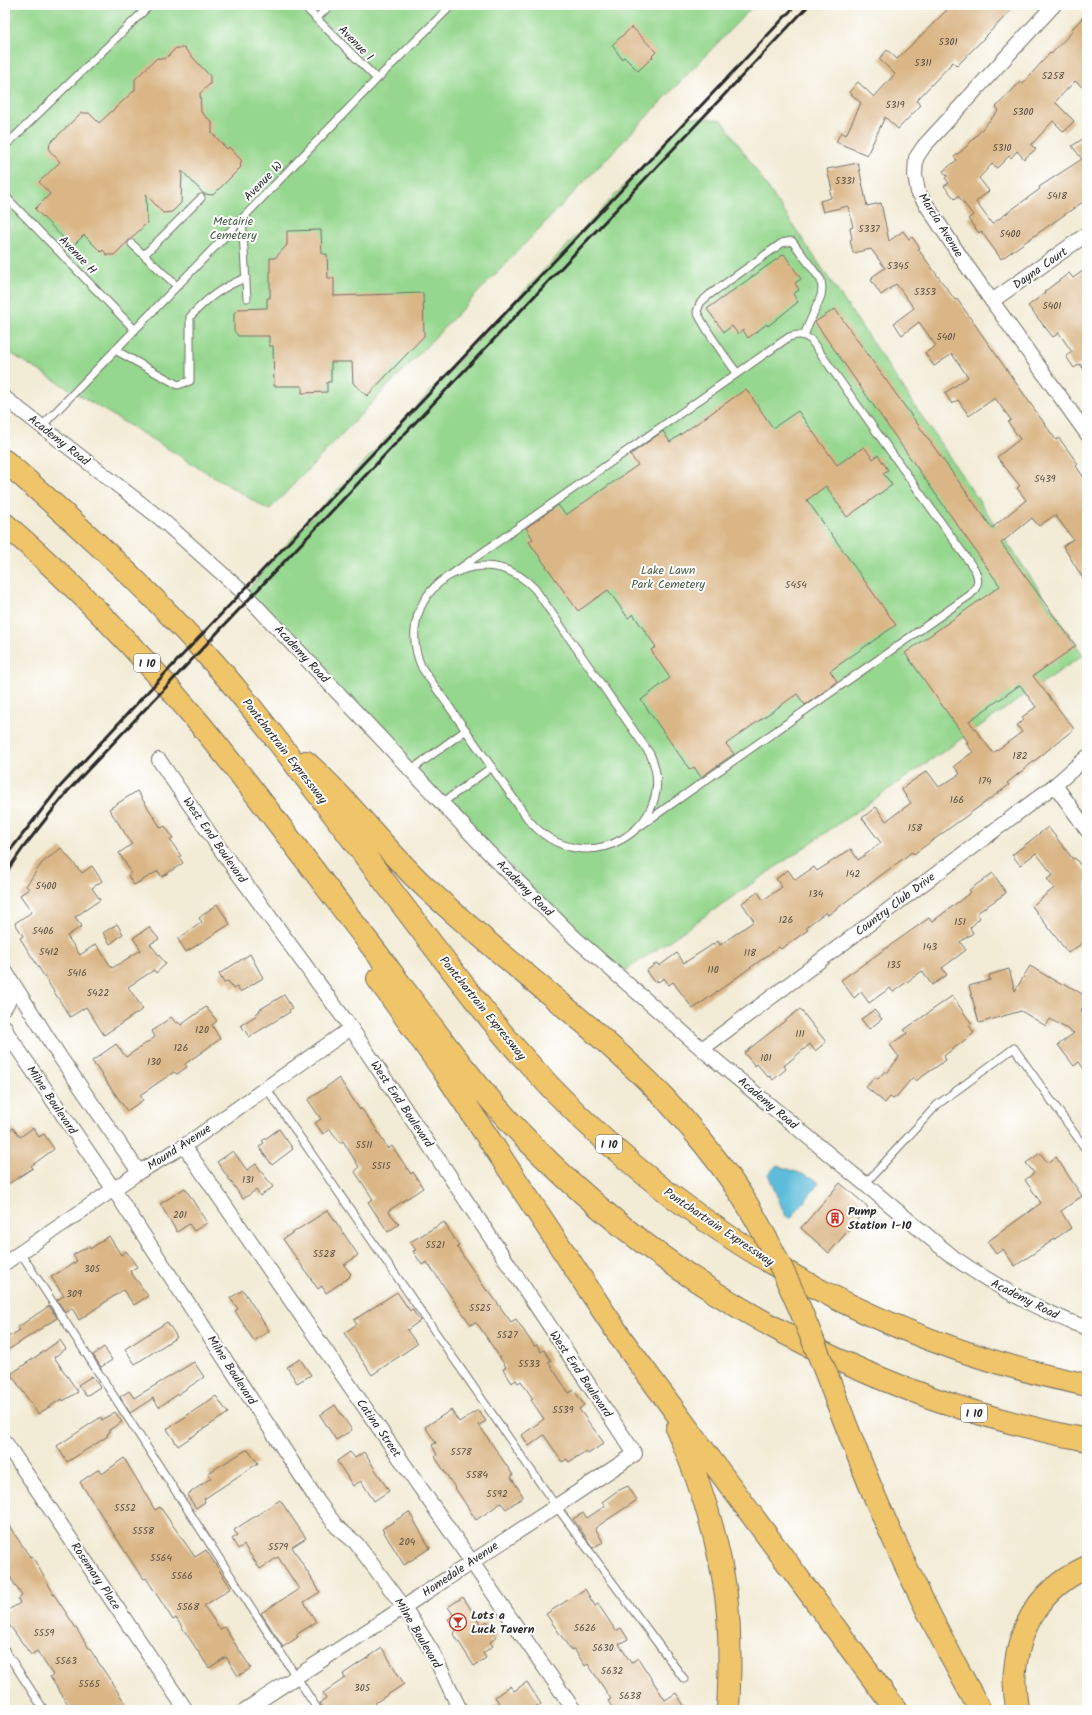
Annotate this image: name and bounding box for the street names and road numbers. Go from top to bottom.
street label: Avenue I [333,21,378,66]
street label: Avenue W [239,157,287,206]
street label: Marcia Avenue [913,189,968,262]
street label: Avenue H [54,231,101,279]
street label: Dayna Court [1009,242,1072,294]
street label: Academy Road [24,410,94,471]
street label: Academy Road [270,621,334,689]
road number: I 10 [134,654,160,672]
street label: Pontchartrain Expressway [237,694,332,808]
street label: West End Boulevard [178,793,252,888]
street label: Academy Road [492,856,558,922]
street label: Country Club Drive [851,868,940,941]
street label: Pontchartrain Expressway [434,952,531,1065]
street label: West End Boulevard [365,1057,438,1152]
street label: Milne Boulevard [21,1062,82,1139]
street label: Academy Road [733,1072,803,1135]
street label: Mound Avenue [143,1119,216,1175]
road number: I 10 [596,1135,622,1153]
street label: Pontchartrain Expressway [660,1183,778,1272]
street label: Academy Road [988,1274,1063,1325]
street label: West End Boulevard [544,1327,617,1422]
street label: Milne Boulevard [202,1332,262,1410]
street label: Catina Street [351,1395,406,1462]
road number: I 10 [961,1404,987,1422]
street label: Homedale Avenue [418,1536,503,1602]
street label: Rosemary Place [66,1538,126,1615]
street label: Milne Boulevard [389,1594,447,1673]

